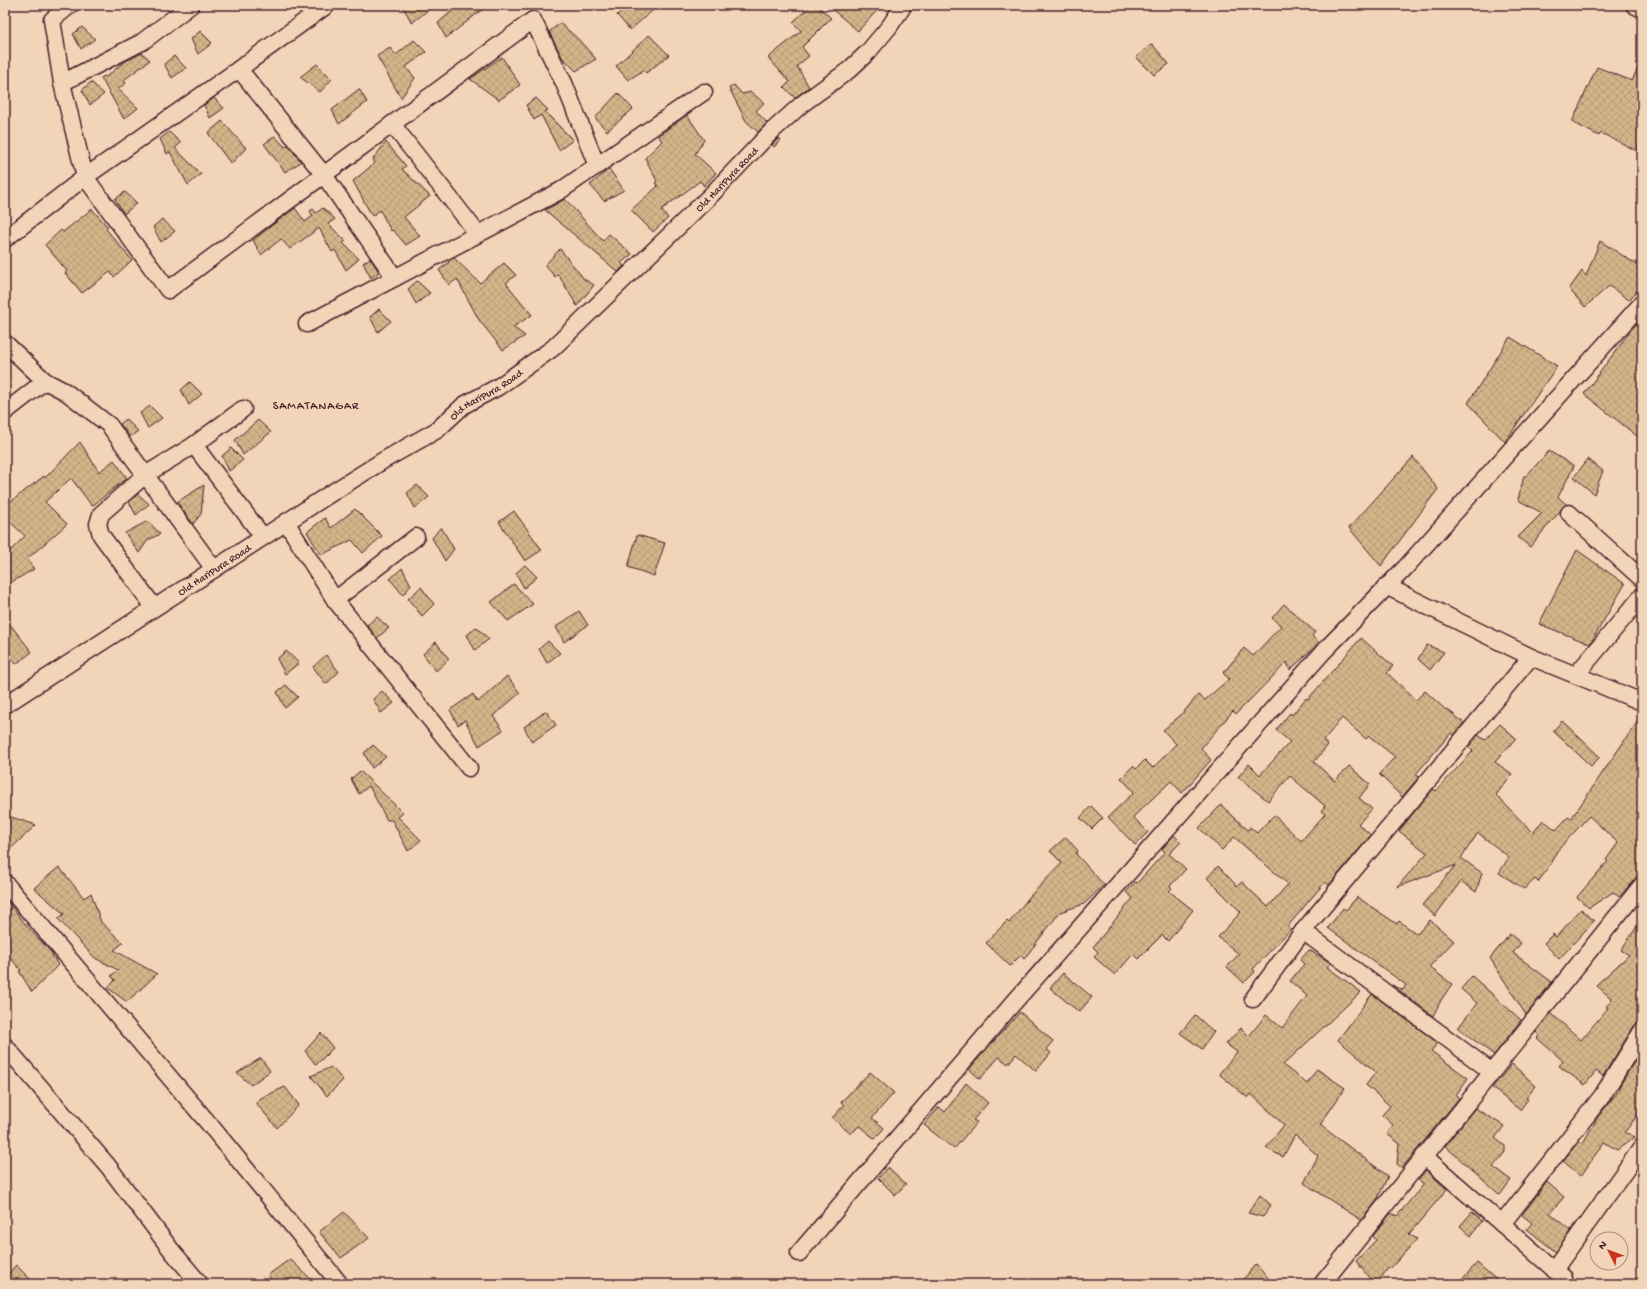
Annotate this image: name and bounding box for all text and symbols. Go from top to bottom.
street label: Old HariPura Road [694,144,762,215]
street label: Old HariPura Road [448,367,527,423]
district label: SAMATANAGAR [273,400,359,414]
street label: Old HariPura Road [176,542,255,599]
north arrow [1589,1231,1629,1271]
text: N [1596,1239,1610,1252]

